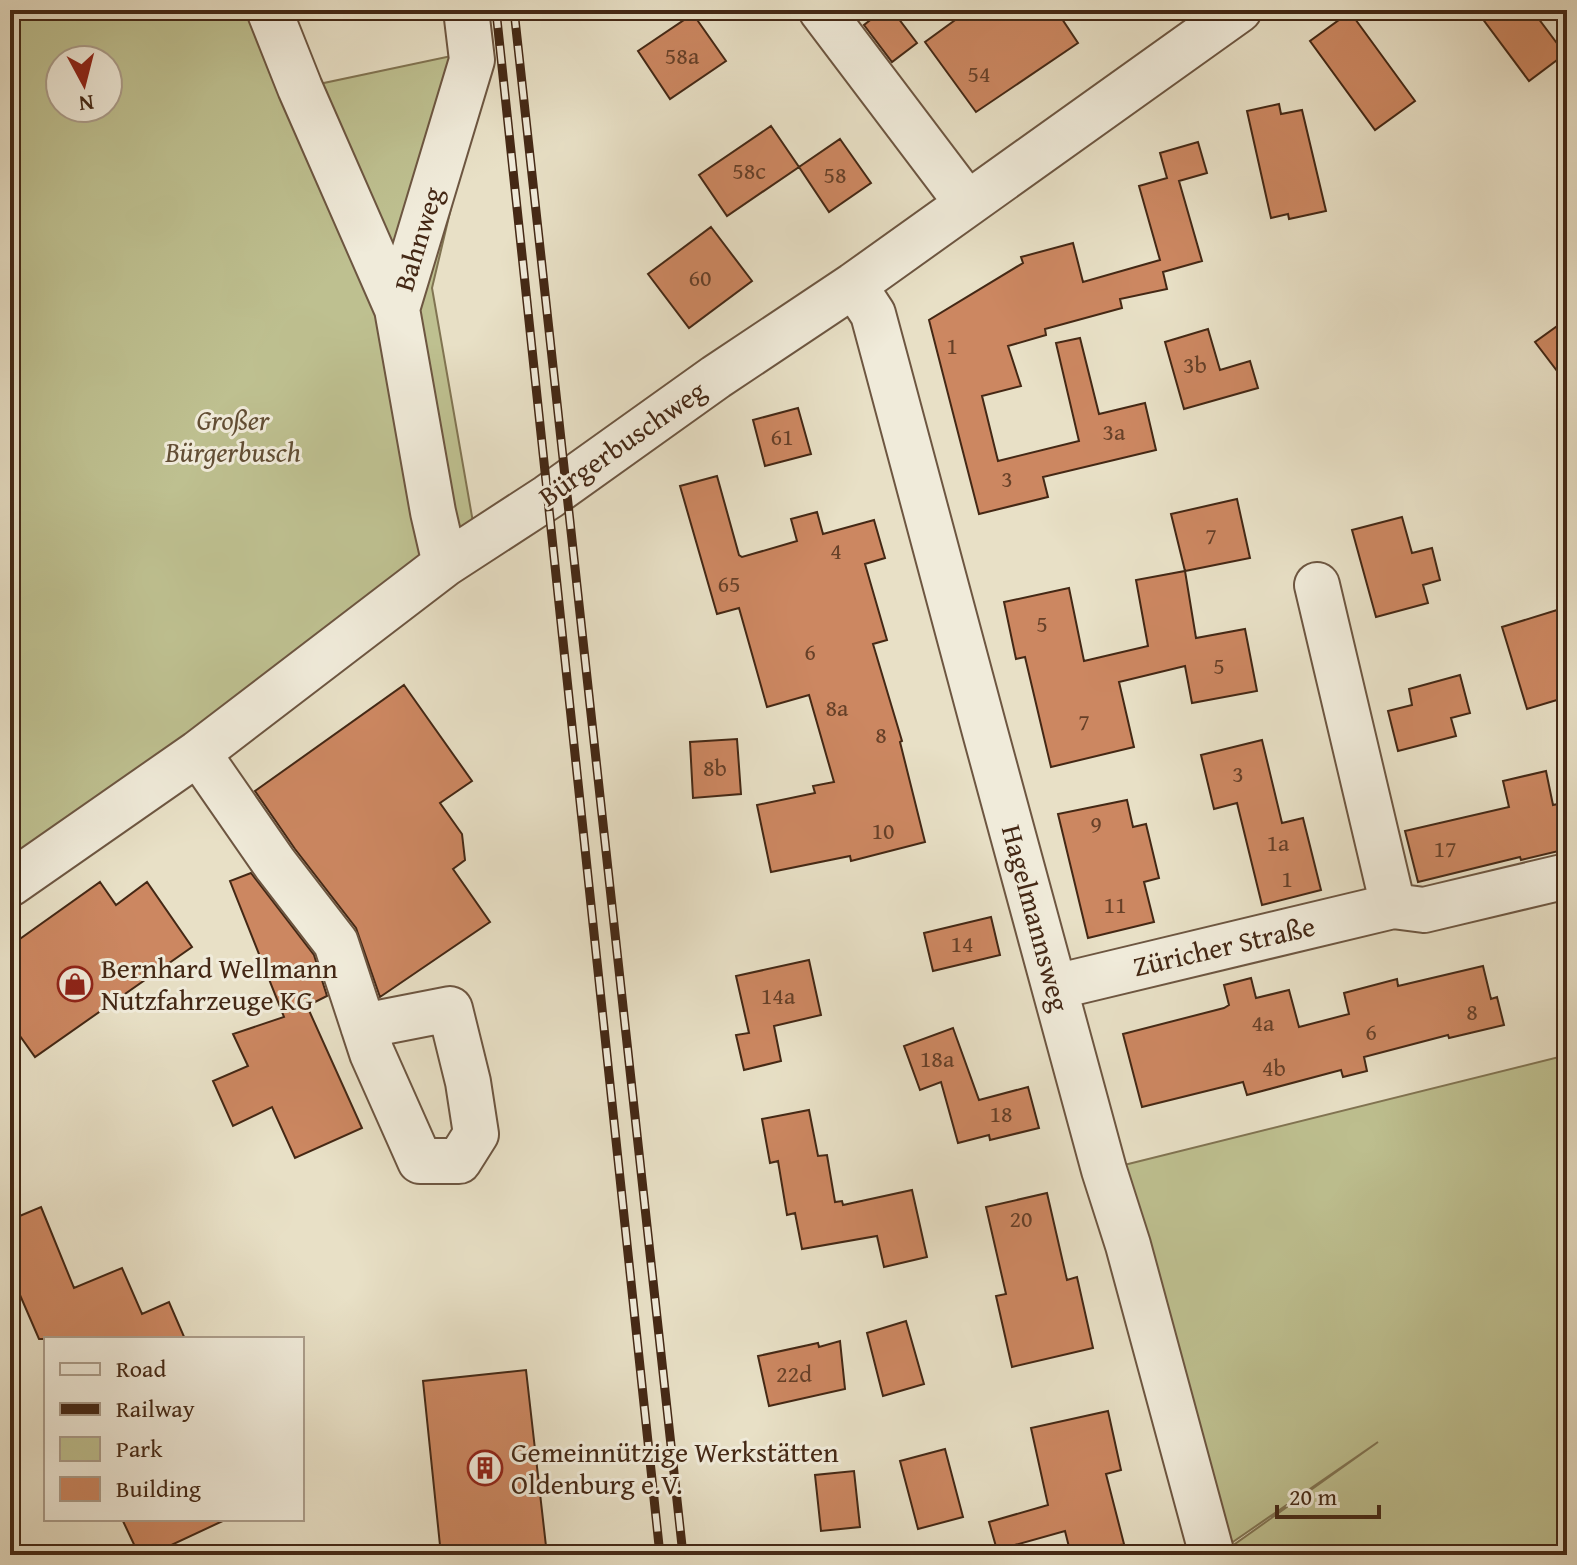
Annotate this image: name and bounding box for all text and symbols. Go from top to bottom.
house number: 58a [665,38,700,73]
north arrow [44,44,124,124]
house number: 54 [967,56,991,91]
text: N [77,87,96,121]
house number: 58c [732,153,766,188]
house number: 58 [823,157,847,192]
street label: Bahnweg [382,182,453,296]
house number: 60 [688,260,712,295]
house number: 1 [946,328,958,363]
house number: 3b [1183,347,1207,382]
street label: Bürgerbuschweg [530,370,714,516]
park label: Großer Bürgerbusch [164,399,301,472]
house number: 3a [1103,414,1126,449]
house number: 61 [770,419,794,454]
house number: 3 [1001,461,1013,496]
house number: 7 [1205,518,1217,553]
house number: 4 [830,533,842,568]
house number: 65 [717,566,741,601]
house number: 5 [1036,606,1048,641]
house number: 6 [804,634,816,669]
house number: 5 [1213,648,1225,683]
house number: 8a [826,690,849,725]
house number: 7 [1078,704,1090,739]
house number: 8 [875,717,887,752]
house number: 8b [703,750,727,785]
house number: 3 [1232,756,1244,791]
house number: 9 [1090,806,1102,841]
house number: 10 [871,813,895,848]
street label: Hagelmannsweg [992,820,1081,1016]
house number: 1a [1267,825,1290,860]
house number: 17 [1433,831,1457,866]
house number: 1 [1281,861,1293,896]
house number: 11 [1103,887,1127,922]
street label: Züricher Straße [1129,905,1319,986]
house number: 14 [950,926,974,961]
place label: Bernhard Wellmann Nutzfahrzeuge KG [101,947,338,1020]
shop icon: Bernhard Wellmann Nutzfahrzeuge KG [56,965,94,1003]
house number: 14a [761,978,796,1013]
house number: 8 [1466,994,1478,1029]
house number: 4a [1252,1005,1275,1040]
house number: 6 [1365,1014,1377,1049]
house number: 18a [920,1041,955,1076]
house number: 4b [1262,1050,1286,1085]
house number: 18 [989,1096,1013,1131]
house number: 20 [1009,1201,1033,1236]
legend [44,1337,304,1521]
text: Road [116,1351,166,1386]
house number: 22d [776,1356,812,1391]
text: Railway [116,1391,195,1426]
text: Park [116,1431,163,1466]
place label: Gemeinnützige Werkstätten Oldenburg e.V. [511,1431,839,1504]
building icon: Gemeinnützige Werkstätten Oldenburg e.V. [466,1449,504,1487]
scale bar [1277,1469,1379,1519]
text: Building [116,1471,201,1506]
text: 20 m [1289,1479,1337,1514]

